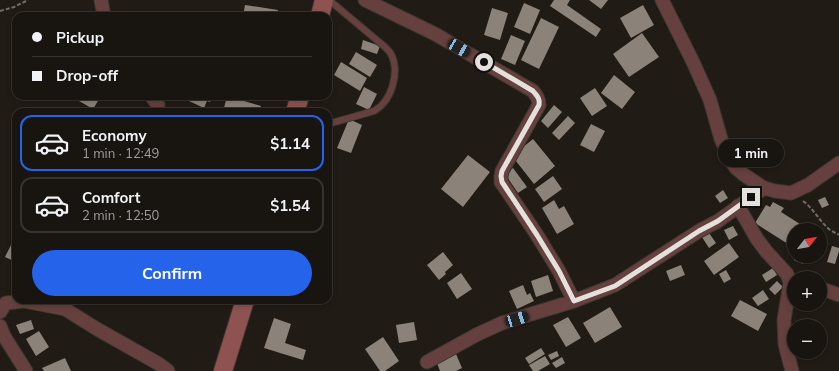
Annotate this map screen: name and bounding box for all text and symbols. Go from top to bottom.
text: Pickup [56,28,104,47]
car [446,37,472,59]
route start [475,53,493,71]
text: Drop-off [56,66,118,85]
icon: car [34,125,70,161]
text: Economy [82,126,147,145]
text: $1.14 [270,134,310,153]
callout: 1 min [718,139,784,167]
text: 1 min · 12:49 [82,145,159,161]
text: 1 min [734,145,768,161]
icon: car [34,187,70,223]
text: Comfort [82,188,140,207]
route end [742,188,760,206]
text: $1.54 [270,196,310,215]
text: 2 min · 12:50 [82,207,159,223]
north arrow [787,223,827,263]
map controls [787,223,827,359]
button: Confirm [32,250,312,296]
button: + [787,271,827,311]
car [504,310,530,328]
button: − [787,319,827,359]

